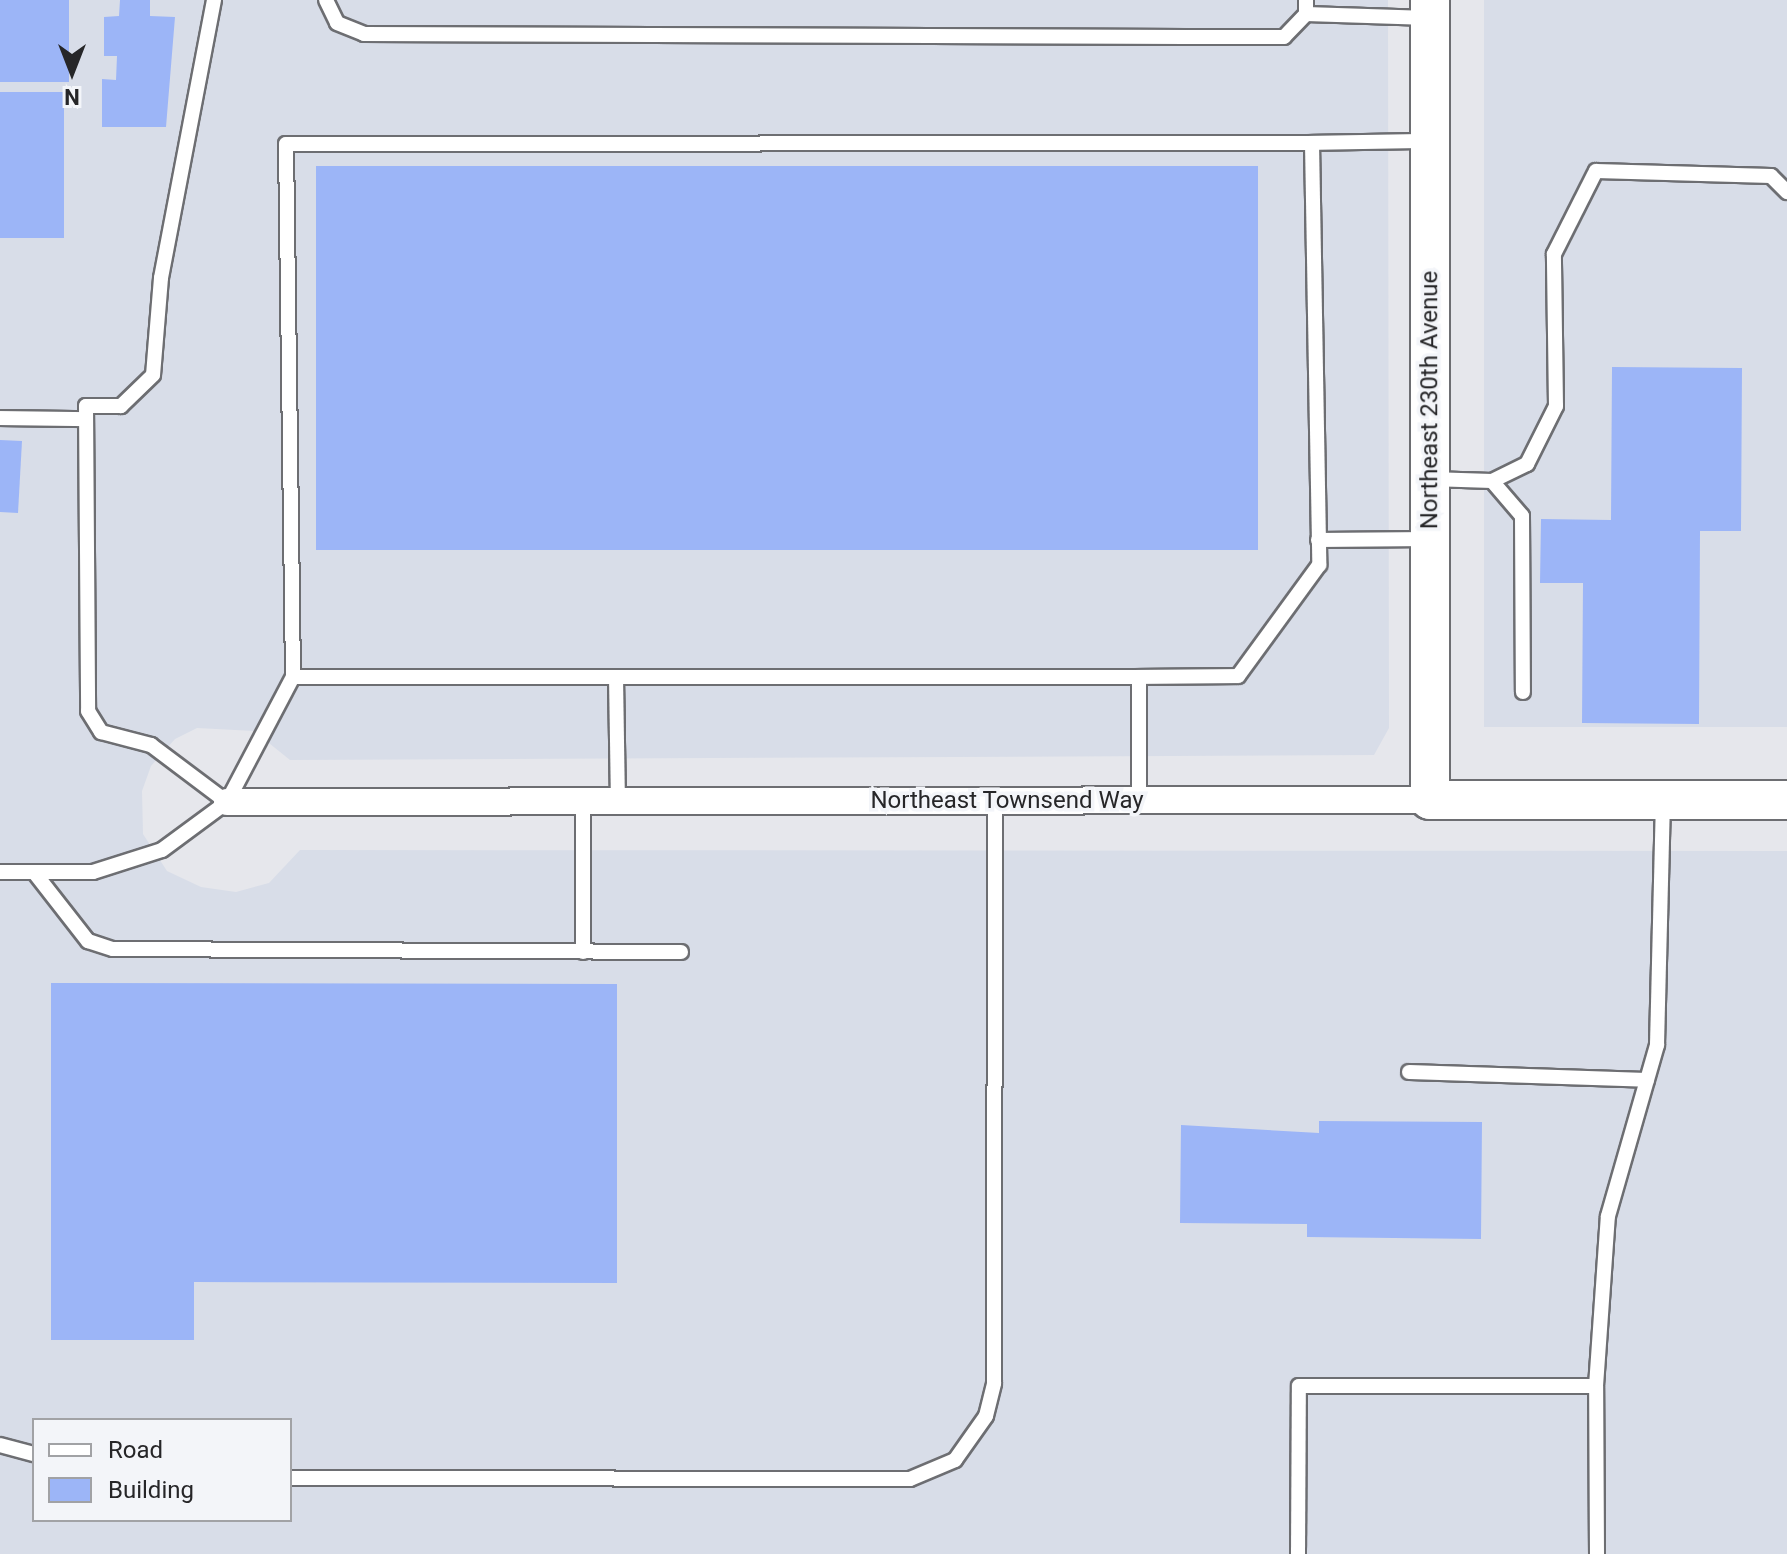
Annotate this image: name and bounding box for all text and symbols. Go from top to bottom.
north arrow [32,32,112,112]
text: N [64,84,80,109]
street label: Northeast 230th Avenue [1416,271,1444,529]
street label: Northeast Townsend Way [870,787,1144,815]
legend [32,1418,292,1522]
text: Road [108,1436,163,1464]
text: Building [108,1476,194,1504]

